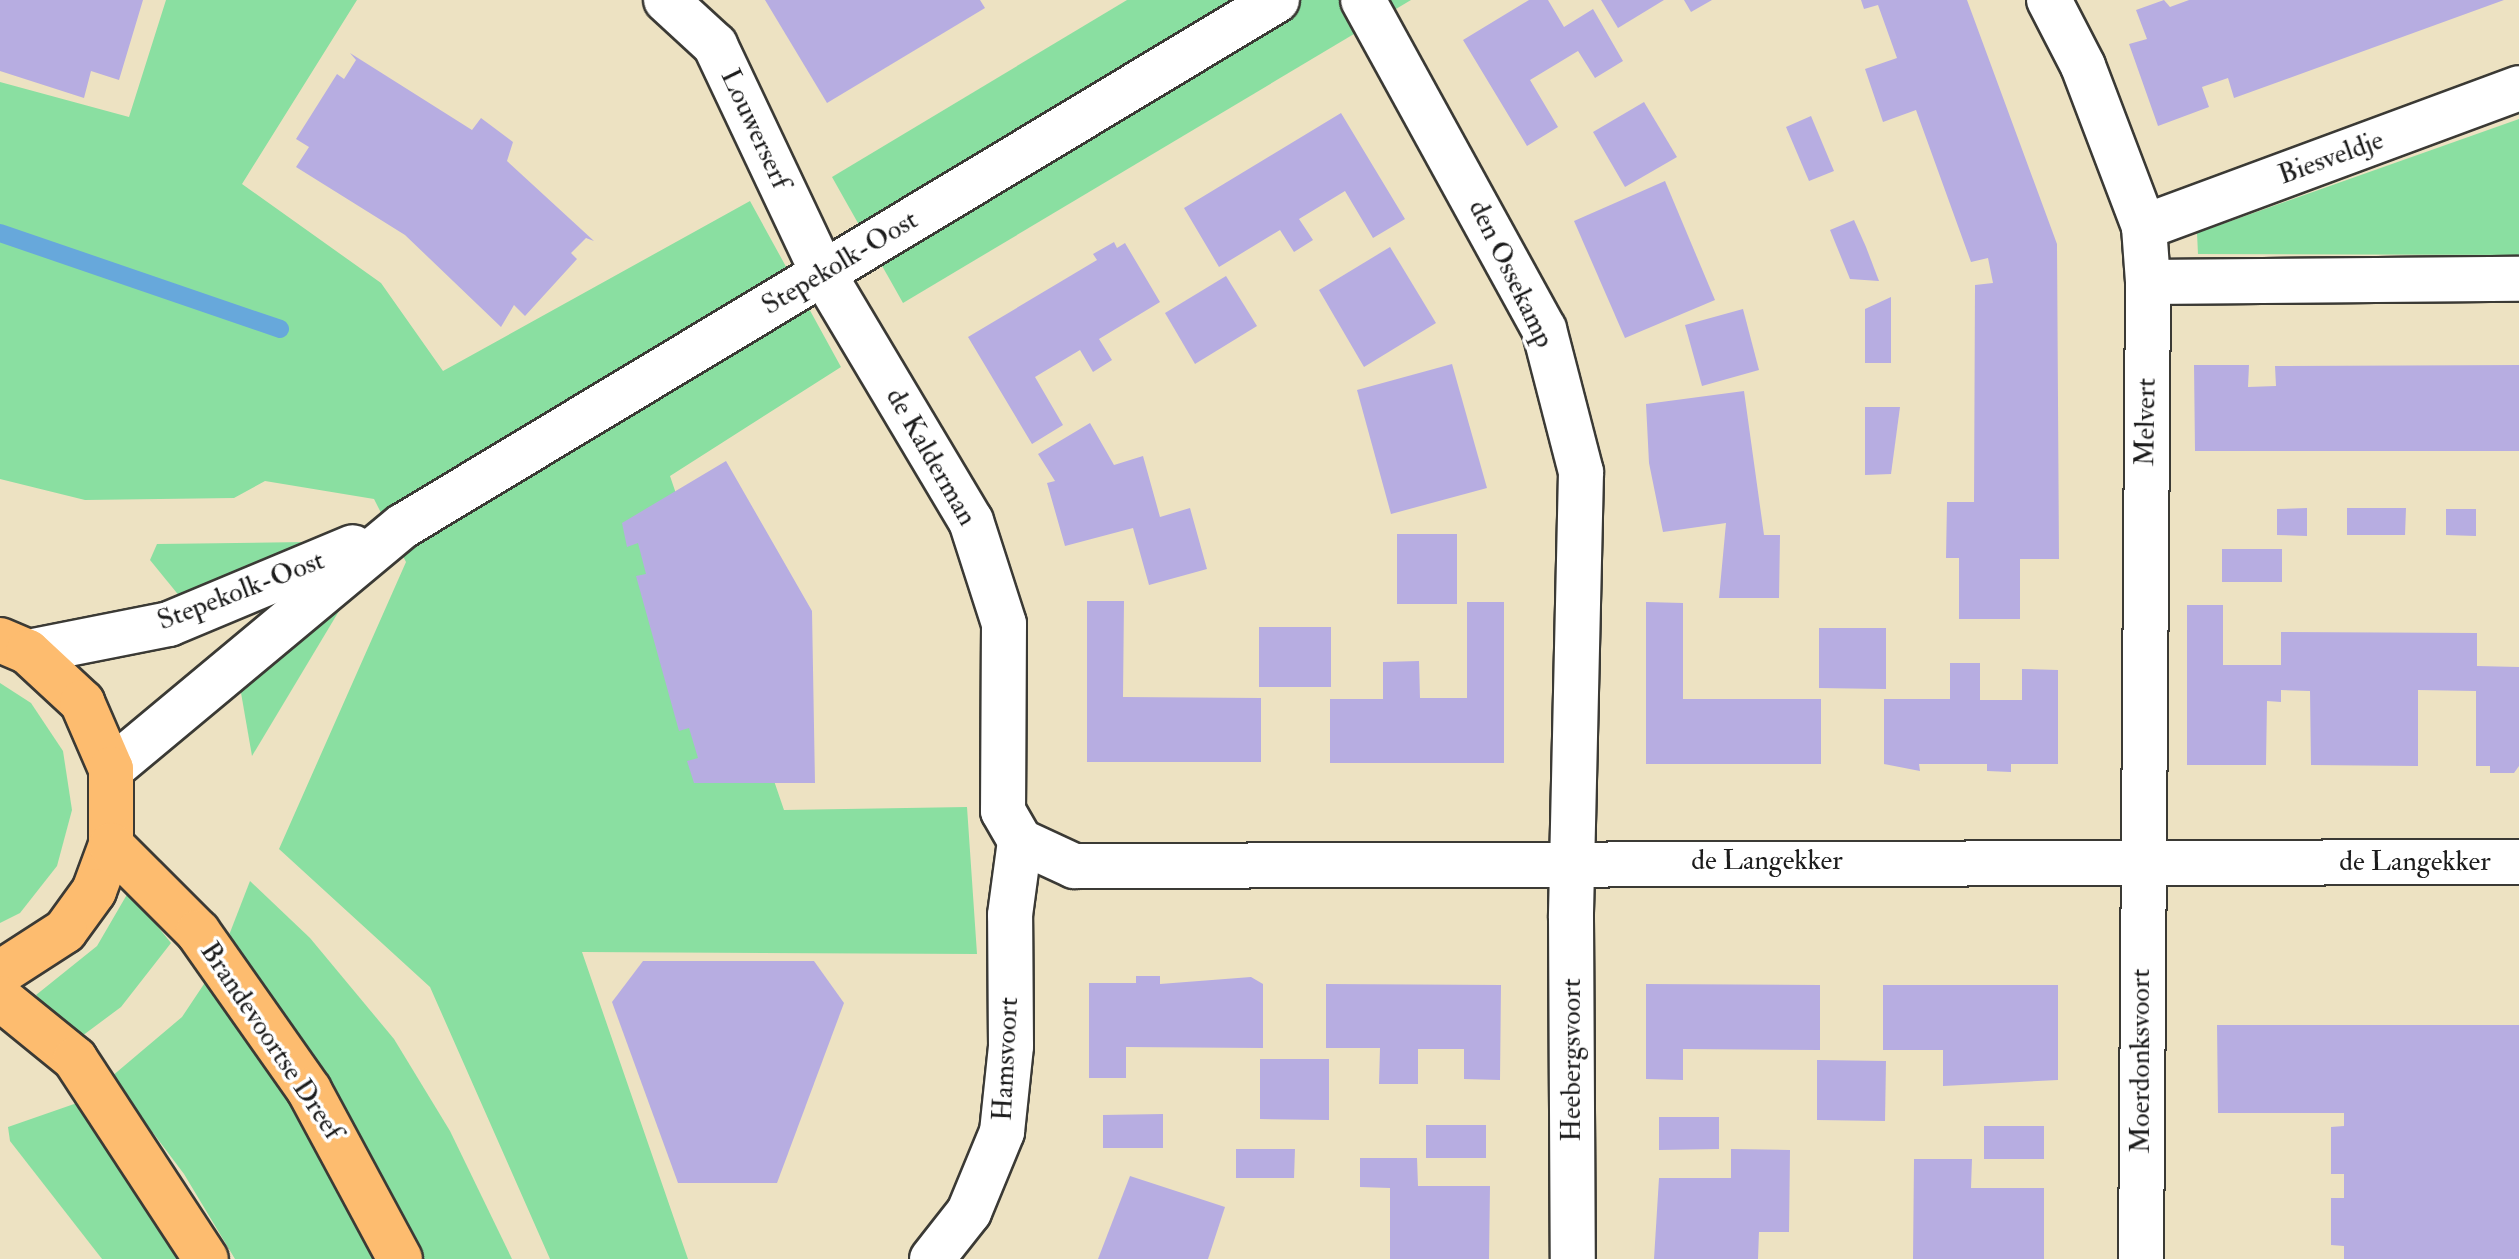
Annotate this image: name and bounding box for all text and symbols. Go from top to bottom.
street label: Louwerserf [713,64,797,194]
street label: Biesveldje [2274,124,2388,192]
street label: den Ossekamp [1461,195,1561,353]
street label: Stepekolk-Oost [756,203,924,323]
street label: Melvert [2128,377,2164,467]
street label: de Kalderman [878,382,984,532]
street label: Stepekolk-Oost [153,544,329,638]
street label: de Langekker [1691,844,1843,878]
street label: de Langekker [2339,845,2491,879]
street label: Brandevoortse Dreef [192,936,350,1146]
street label: Moerdonksvoort [2124,969,2158,1153]
street label: Heebergsvoort [1555,978,1589,1142]
street label: Hamsvoort [986,996,1026,1122]

